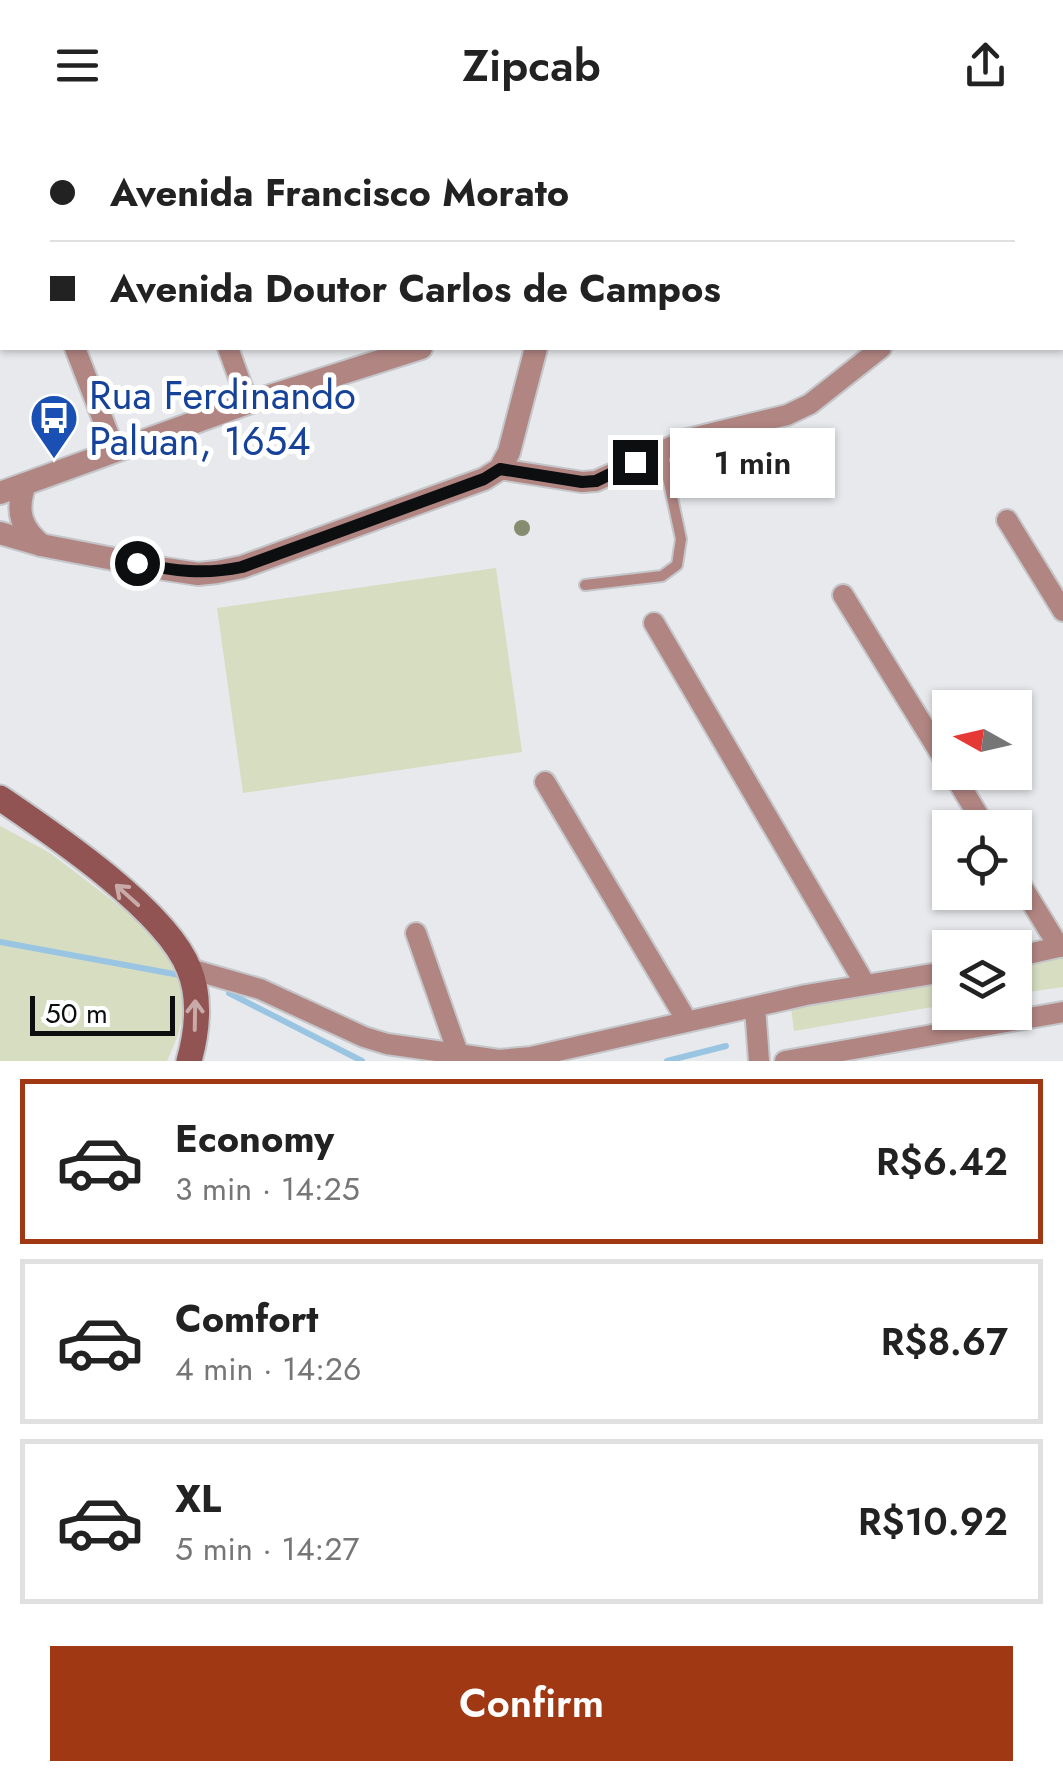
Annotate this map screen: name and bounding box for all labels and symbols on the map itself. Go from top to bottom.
place label: Rua Ferdinando Paluan, 1654 [89,366,356,470]
bus stop icon: Rua Ferdinando Paluan, 1654 [28,392,80,460]
callout: 1 min [670,427,835,497]
route end [613,440,658,485]
route start [115,541,160,586]
north arrow [932,690,1032,790]
one-way arrow [115,884,140,907]
scale bar [30,991,175,1036]
one-way arrow [185,999,204,1032]

